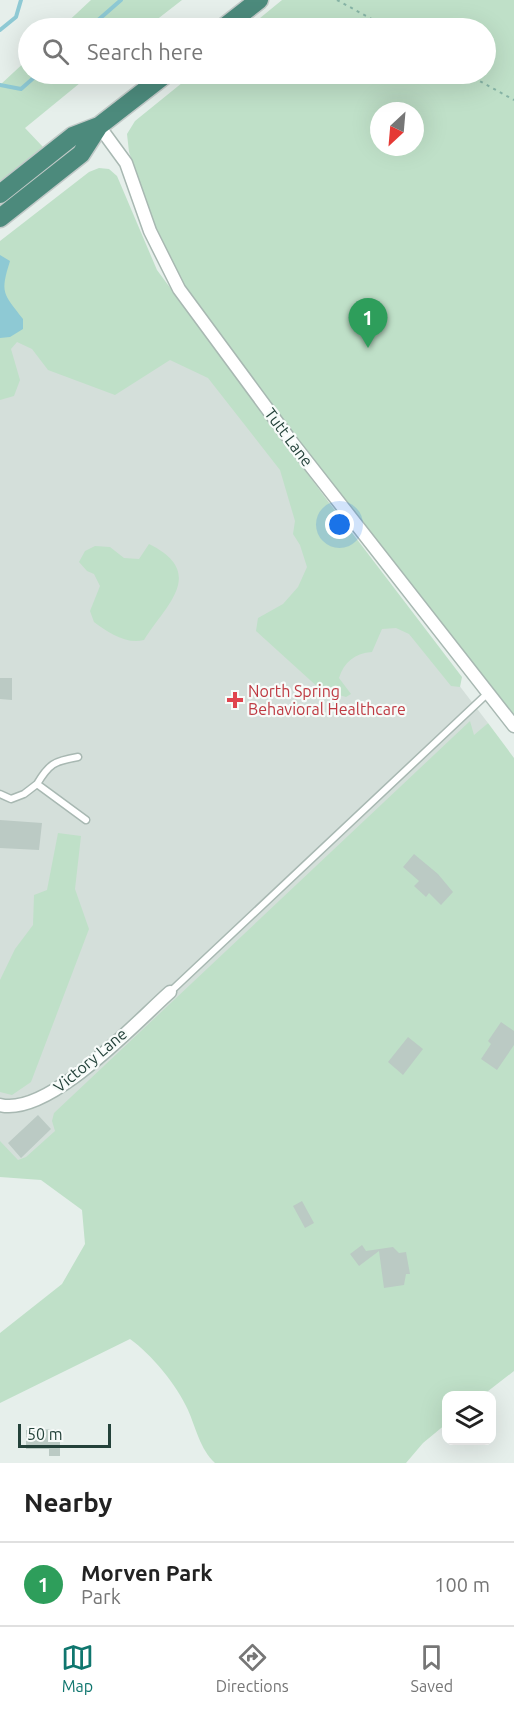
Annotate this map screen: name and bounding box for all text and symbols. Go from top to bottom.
search box [18,18,496,84]
icon: search [39,35,72,68]
text: Search here [87,39,203,64]
north arrow [370,102,424,156]
pin: 1 [348,298,388,348]
street label: Tutt Lane [261,404,317,470]
your location [325,510,354,539]
place label: North Spring Behavioral Healthcare [248,682,406,718]
marker: North Spring Behavioral Healthcare [226,691,244,709]
street label: Victory Lane [50,1024,130,1096]
map controls [442,1391,496,1445]
button: layers [442,1391,496,1445]
scale bar [18,1421,111,1448]
text: 50 m [27,1425,63,1443]
text: Nearby [24,1488,112,1517]
text: Morven Park [81,1560,213,1585]
text: 1 [38,1573,49,1596]
text: 100 m [434,1573,490,1596]
text: Park [81,1585,121,1608]
tab: Map [61,1641,94,1695]
tab: Directions [216,1641,289,1695]
tab: Saved [411,1641,453,1695]

